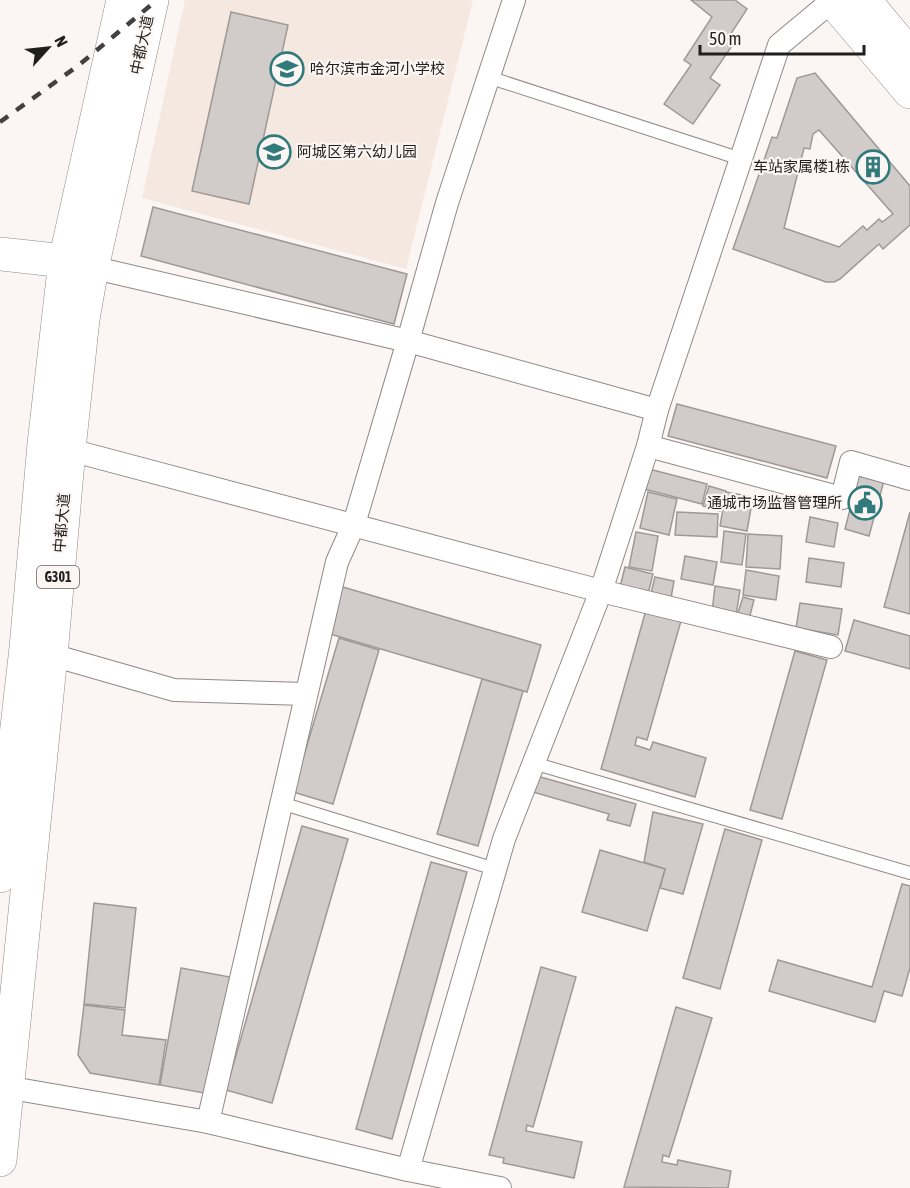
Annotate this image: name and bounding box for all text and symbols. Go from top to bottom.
street label: 中都大道 [127,14,156,76]
north arrow [18,18,78,78]
scale bar [700,18,864,56]
text: 50 m [709,28,741,49]
text: N [51,33,72,49]
school or university icon: 哈尔滨市金河小学校 [269,51,305,87]
place label: 哈尔滨市金河小学校 [310,60,445,77]
school or university icon: 阿城区第六幼儿园 [256,134,292,170]
place label: 阿城区第六幼儿园 [297,143,417,160]
building icon: 车站家属楼1栋 [855,149,891,185]
place label: 车站家属楼1栋 [753,158,850,175]
public building icon: 通城市场监督管理所 [847,485,883,521]
street label: 中都大道 [50,492,73,554]
place label: 通城市场监督管理所 [707,494,842,511]
road number: G301 [37,566,79,588]

